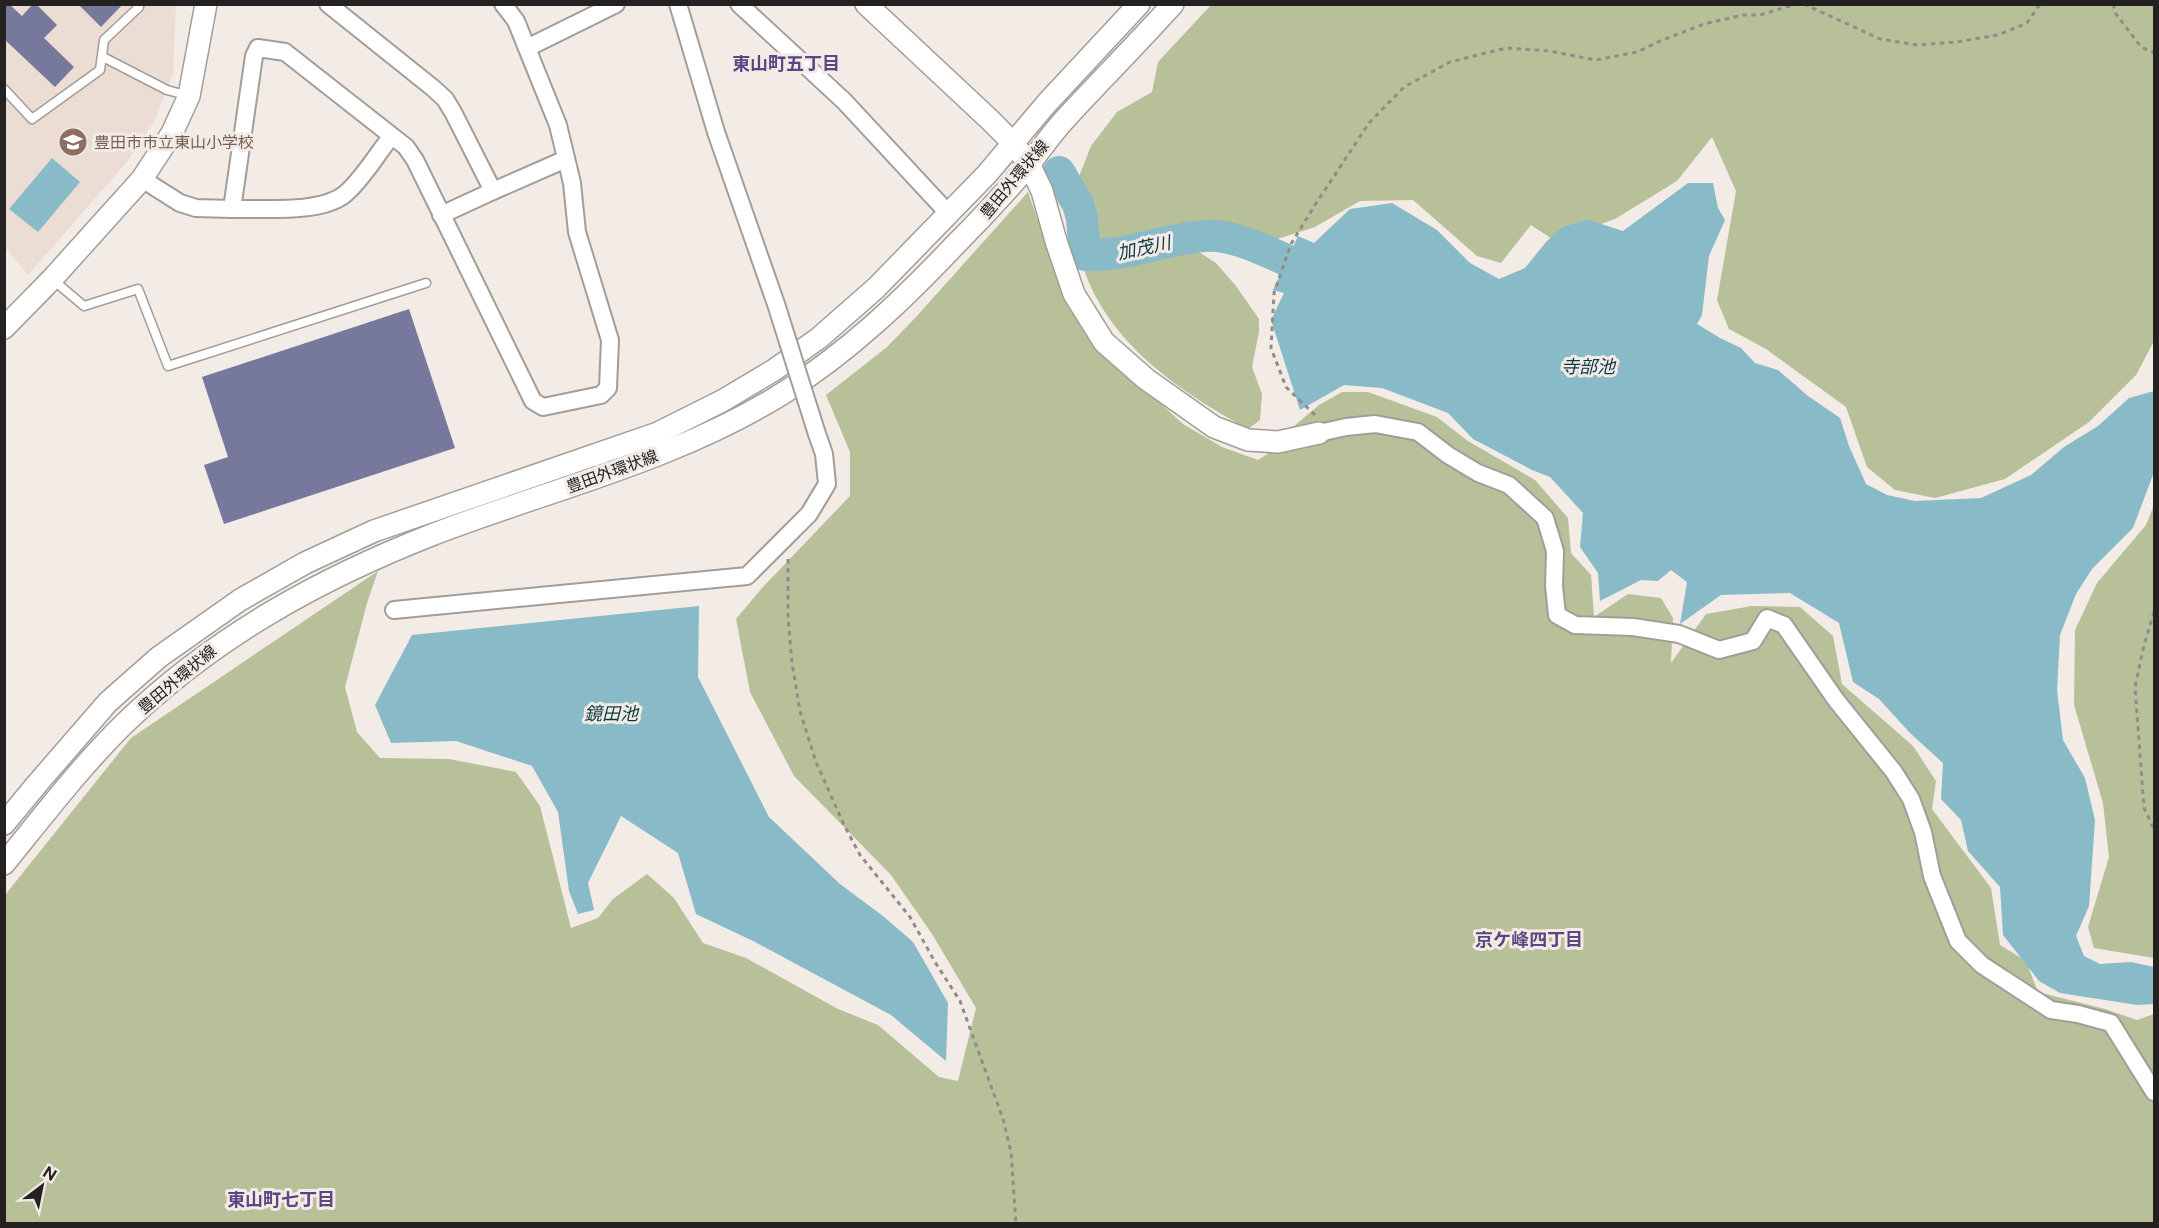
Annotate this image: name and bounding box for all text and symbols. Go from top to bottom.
district label: 東山町五丁目 [732,53,840,74]
school or university icon: 豊田市市立東山小学校 [57,126,89,158]
place label: 豊田市市立東山小学校 [94,133,254,152]
street label: 豊田外環状線 [976,136,1053,222]
water label: 加茂川 [1115,231,1174,263]
water label: 寺部池 [1561,356,1617,377]
street label: 豊田外環状線 [564,446,661,497]
street label: 豊田外環状線 [134,641,220,718]
water label: 鏡田池 [584,703,640,724]
district label: 京ケ峰四丁目 [1475,929,1583,950]
north arrow [12,1156,72,1216]
text: N [39,1162,60,1185]
district label: 東山町七丁目 [227,1189,335,1210]

